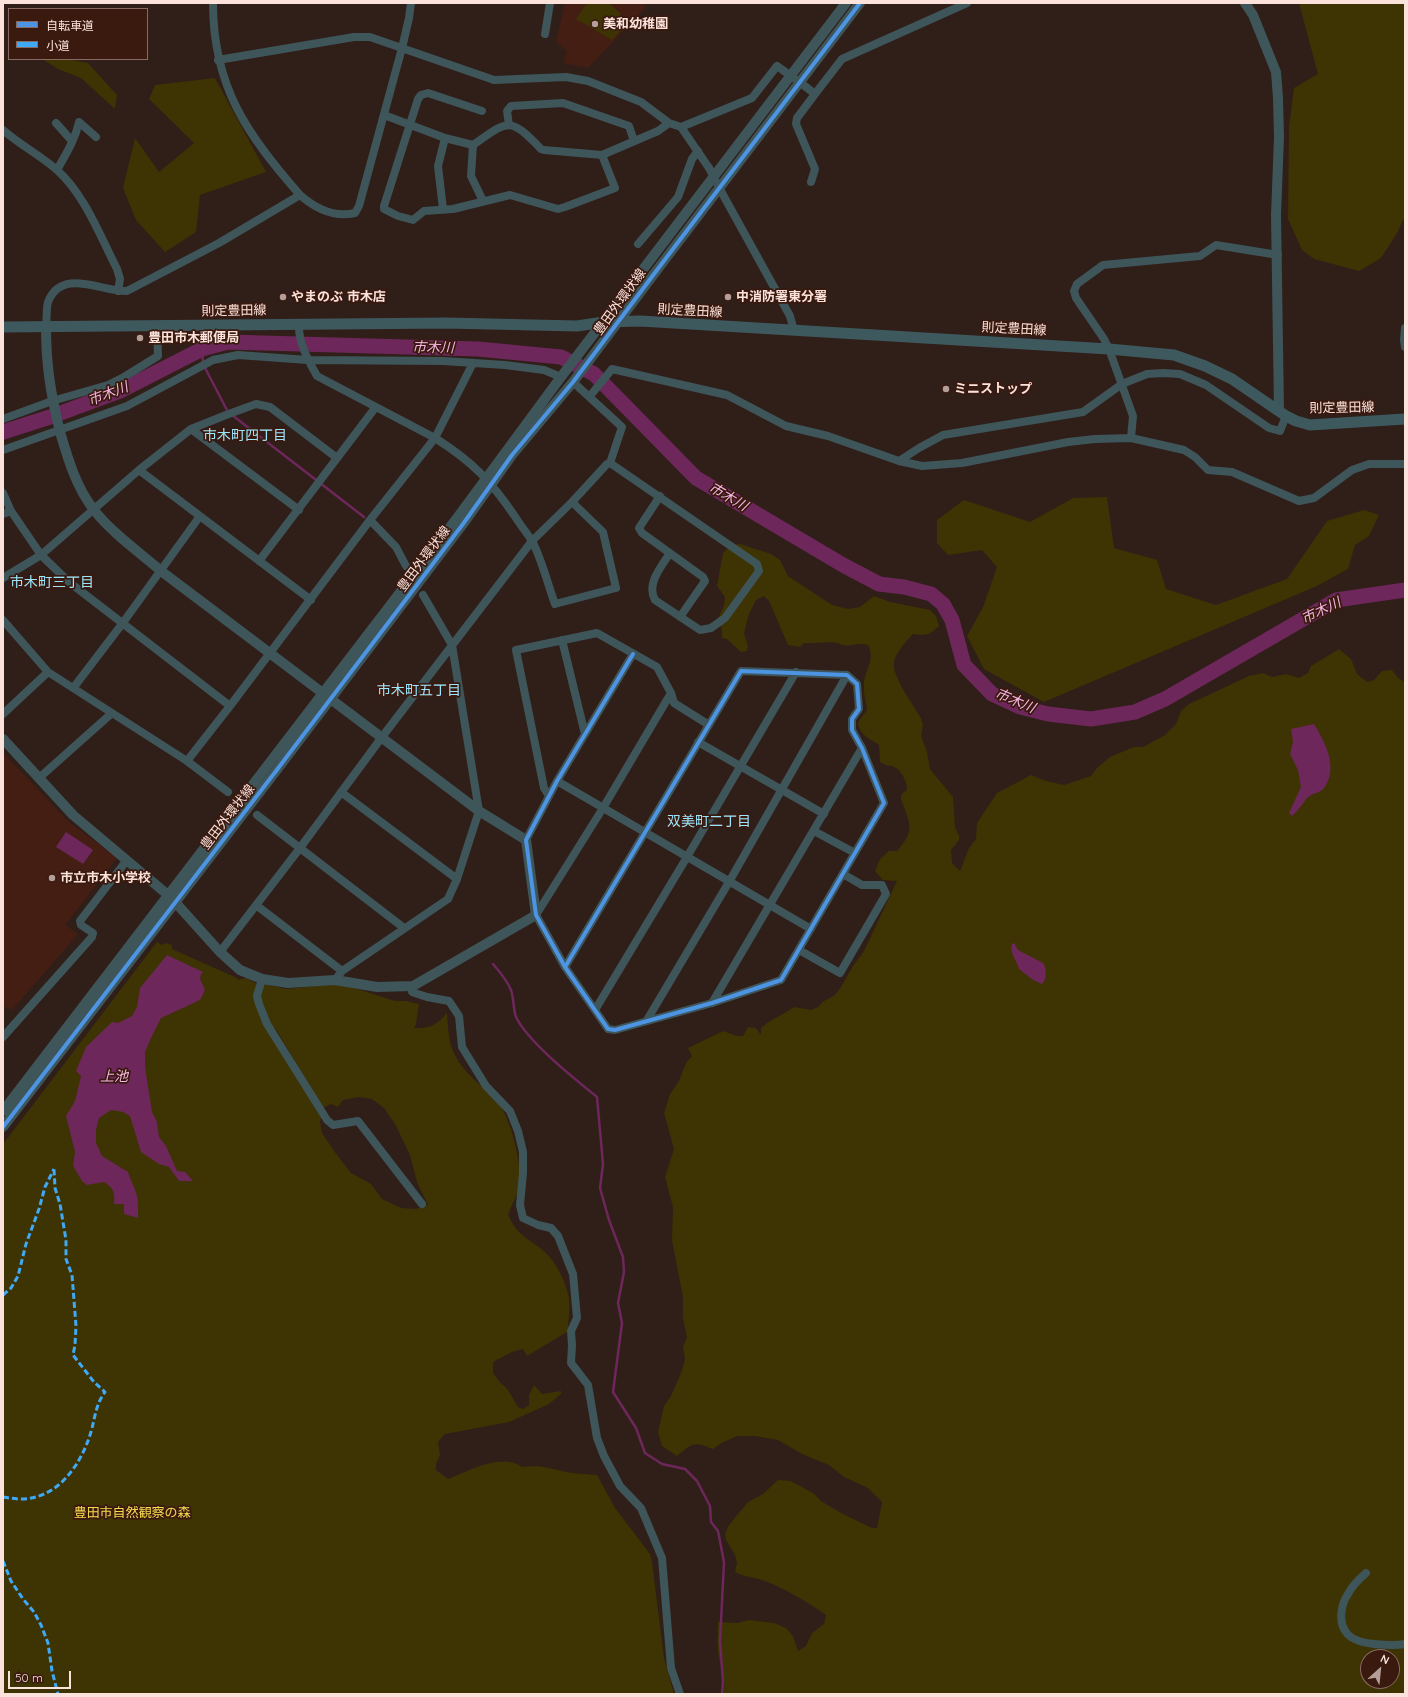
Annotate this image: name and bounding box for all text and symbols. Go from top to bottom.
legend [8,8,148,60]
place label: 美和幼稚園 [603,16,668,32]
text: 自転車道 [46,18,94,33]
marker: 美和幼稚園 [590,19,600,29]
text: 小道 [46,38,70,53]
street label: 豊田外環状線 [591,266,649,338]
place label: やまのぶ 市木店 [291,289,386,305]
place label: 中消防署東分署 [736,289,827,305]
marker: やまのぶ 市木店 [278,292,288,302]
marker: 中消防署東分署 [723,292,733,302]
street label: 則定豊田線 [657,302,723,320]
street label: 則定豊田線 [201,303,267,319]
street label: 則定豊田線 [981,320,1047,338]
place label: 豊田市木郵便局 [148,330,239,346]
marker: 豊田市木郵便局 [135,333,145,343]
water label: 市木川 [412,339,454,357]
water label: 市木川 [85,379,131,409]
place label: ミニストップ [954,381,1032,397]
marker: ミニストップ [941,384,951,394]
street label: 則定豊田線 [1309,400,1375,416]
district label: 市木町四丁目 [203,428,287,444]
water label: 市木川 [706,479,750,515]
street label: 豊田外環状線 [394,523,454,595]
district label: 市木町三丁目 [10,575,94,591]
water label: 市木川 [1298,594,1344,628]
district label: 市木町五丁目 [377,683,461,699]
water label: 市木川 [992,685,1038,717]
street label: 豊田外環状線 [198,781,258,853]
district label: 双美町二丁目 [667,814,751,830]
place label: 市立市木小学校 [60,870,151,886]
marker: 市立市木小学校 [47,873,57,883]
water label: 上池 [100,1069,128,1085]
park label: 豊田市自然観察の森 [74,1505,190,1521]
north arrow [1360,1649,1400,1689]
text: N [1378,1651,1392,1667]
scale bar [10,1663,73,1689]
text: 50 m [15,1670,43,1685]

